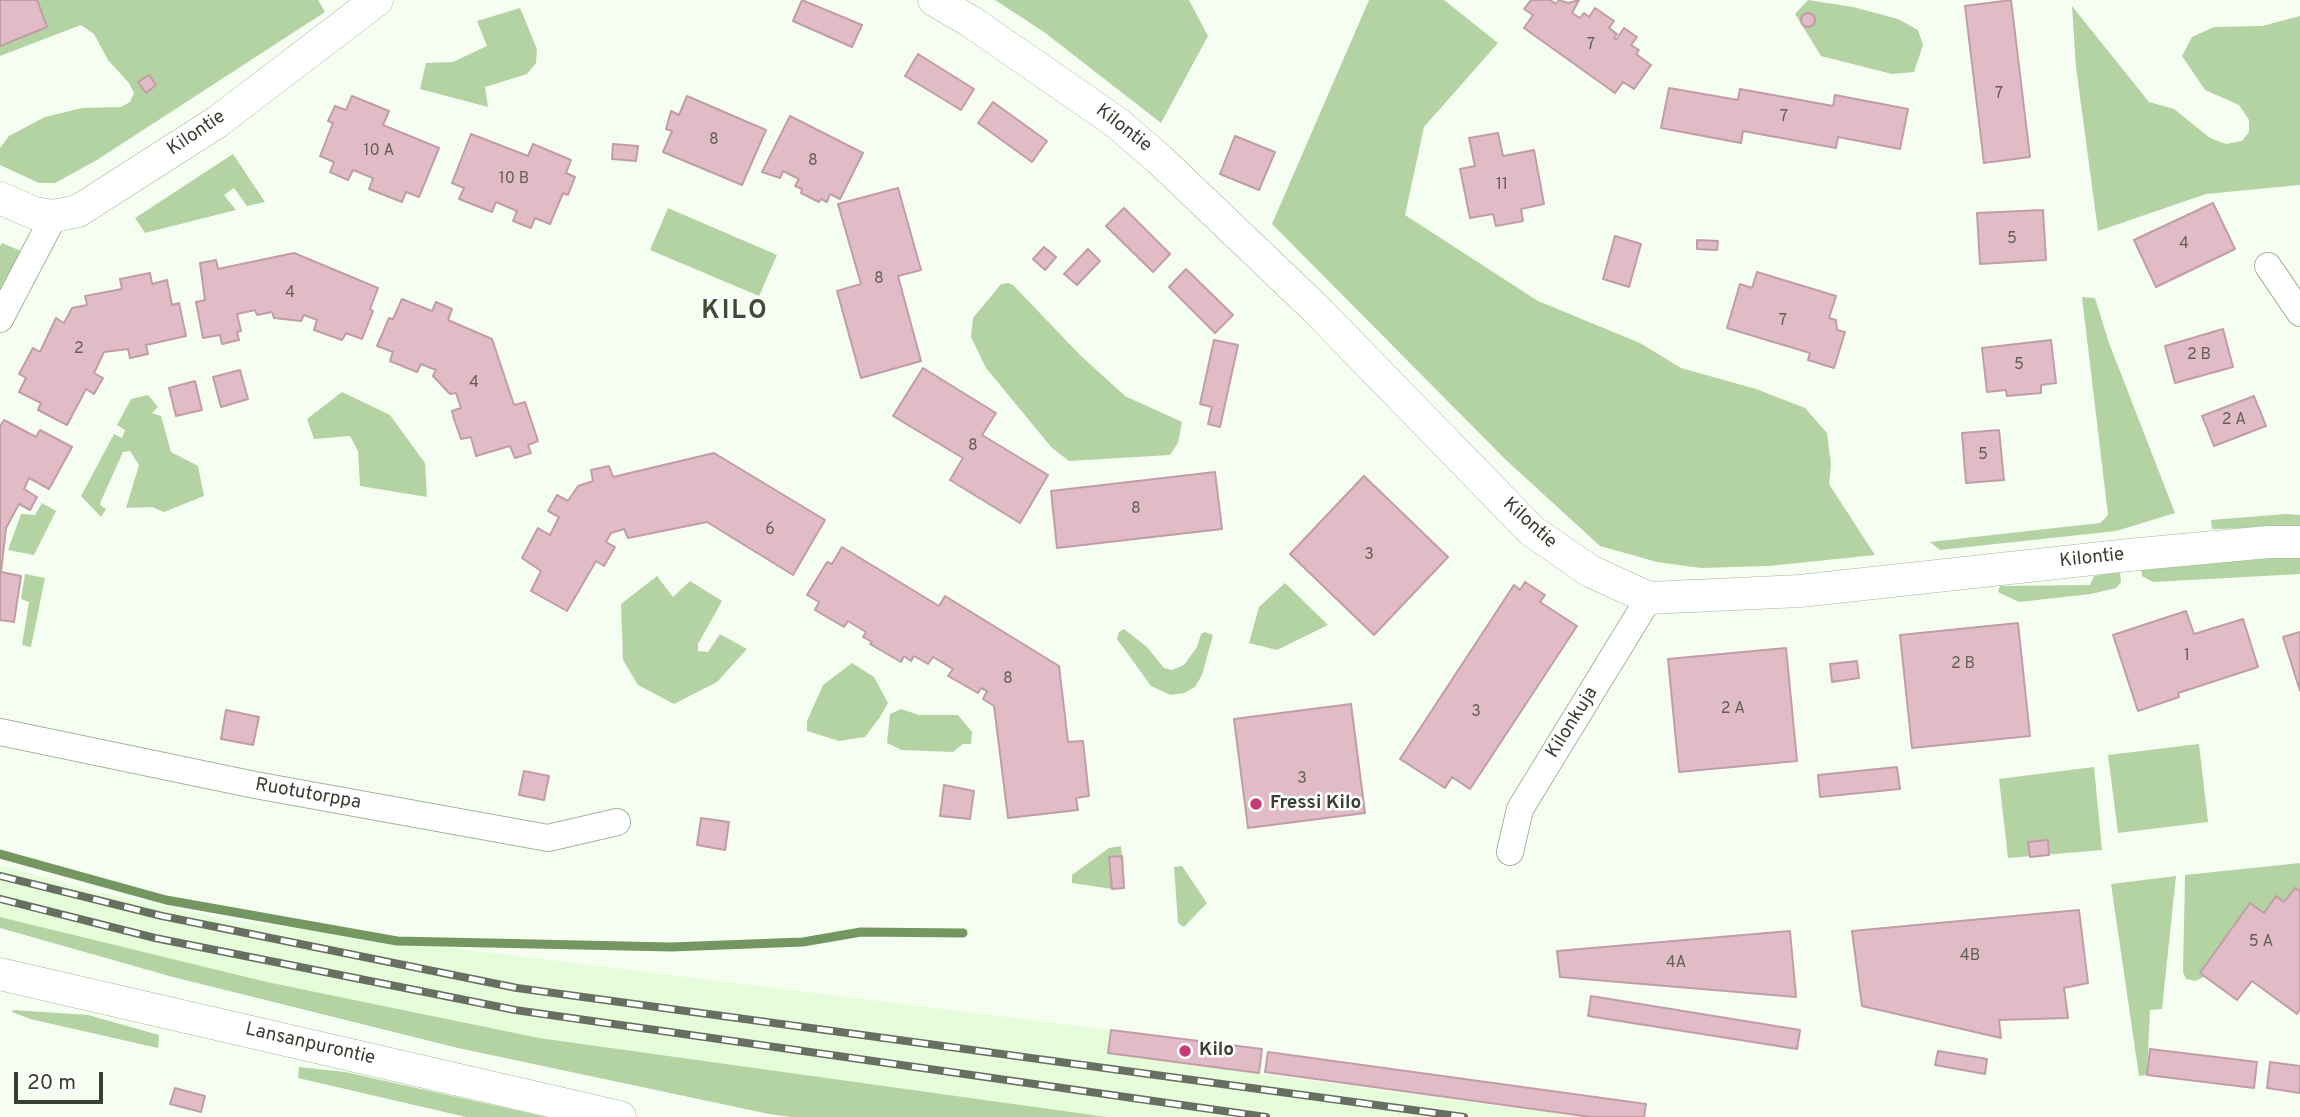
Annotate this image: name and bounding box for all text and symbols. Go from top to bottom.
house number: 7 [1587,36,1595,56]
house number: 7 [1995,85,2003,105]
street label: Kilontie [1090,100,1156,158]
street label: Kilontie [164,106,230,162]
house number: 7 [1780,108,1788,128]
house number: 8 [709,131,719,151]
house number: 10 A [364,142,394,162]
house number: 8 [808,152,818,172]
house number: 10 B [499,170,529,190]
house number: 11 [1496,176,1508,196]
house number: 5 [2007,230,2017,250]
house number: 4 [2179,235,2189,255]
house number: 8 [874,270,884,290]
house number: 4 [285,284,295,304]
district label: KILO [702,297,768,329]
house number: 7 [1779,312,1787,332]
house number: 2 [74,340,84,360]
house number: 2 B [2187,346,2211,366]
house number: 5 [2014,356,2024,376]
house number: 4 [469,374,479,394]
house number: 2 A [2222,411,2246,431]
house number: 8 [968,437,978,457]
house number: 5 [1978,446,1988,466]
street label: Kilontie [1497,494,1561,554]
house number: 8 [1131,500,1141,520]
house number: 6 [765,521,775,541]
street label: Kilontie [2058,544,2126,574]
house number: 3 [1364,546,1374,566]
house number: 1 [2184,647,2190,667]
house number: 2 B [1951,655,1975,675]
house number: 8 [1003,670,1013,690]
street label: Kilonkuja [1542,683,1604,763]
house number: 2 A [1721,700,1745,720]
house number: 3 [1471,703,1481,723]
house number: 3 [1297,770,1307,790]
street label: Ruotutorppa [253,774,363,816]
place label: Fressi Kilo [1270,793,1361,815]
marker: Fressi Kilo [1248,796,1264,812]
house number: 5 A [2249,933,2273,953]
house number: 4B [1960,947,1980,967]
house number: 4A [1666,954,1686,974]
street label: Lansanpurontie [243,1019,377,1071]
place label: Kilo [1199,1040,1234,1062]
marker: Kilo [1177,1043,1193,1059]
scale bar [18,1058,107,1102]
text: 20 m [27,1070,76,1097]

